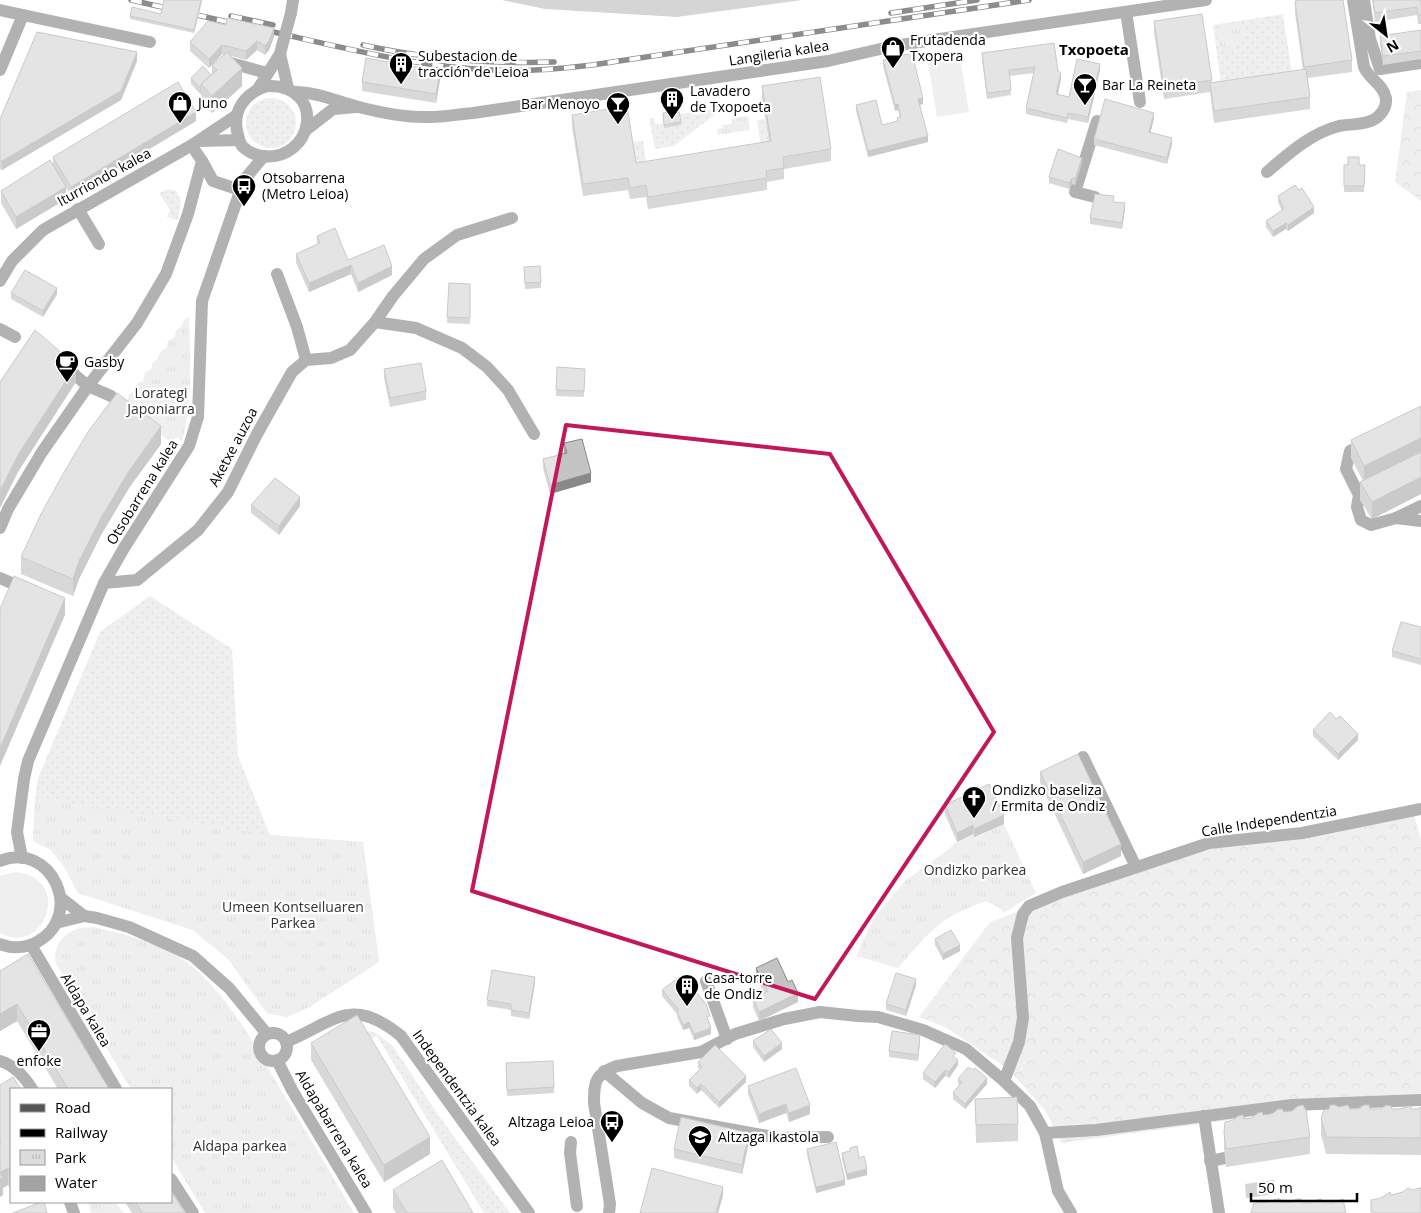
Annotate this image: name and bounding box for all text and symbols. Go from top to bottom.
north arrow [1361,10,1411,60]
place label: Frutadenda Txopera [910,30,986,65]
street label: Langileria kalea [727,35,830,70]
shop icon: Frutadenda Txopera [880,35,906,69]
text: N [1383,36,1402,58]
district label: Txopoeta [1059,39,1129,59]
place label: Subestacion de tracción de Leioa [418,46,529,81]
building icon: Subestacion de tracción de Leioa [388,51,414,85]
bar icon: Bar La Reineta [1072,72,1098,106]
place label: Bar La Reineta [1102,75,1196,94]
place label: Lavadero de Txopoeta [690,81,771,116]
building icon: Lavadero de Txopoeta [659,86,685,120]
shop icon: Juno [167,90,193,124]
bar icon: Bar Menoyo [605,91,631,125]
place label: Juno [196,93,227,112]
place label: Bar Menoyo [521,94,600,113]
street label: Iturriondo kalea [53,143,154,210]
place label: Otsobarrena (Metro Leioa) [262,168,348,203]
bus stop icon: Otsobarrena (Metro Leioa) [231,173,257,207]
cafe icon: Gasby [54,349,80,383]
place label: Gasby [84,352,125,371]
park label: Lorategi Japoniarra [125,383,195,418]
street label: Aketxe auzoa [204,404,261,490]
street label: Otsobarrena kalea [101,435,182,548]
place label: Ondizko baseliza / Ermita de Ondiz [992,780,1106,815]
church icon: Ondizko baseliza / Ermita de Ondiz [961,785,987,819]
street label: Calle Independentzia [1200,800,1338,841]
park label: Ondizko parkea [924,860,1026,879]
park label: Umeen Kontseiluaren Parkea [222,897,364,932]
place label: Casa-torre de Ondiz [704,968,772,1003]
street label: Aldapa kalea [57,969,116,1050]
building icon: Casa-torre de Ondiz [674,973,700,1007]
office icon: enfoke [26,1018,52,1052]
street label: Independentzia kalea [409,1026,506,1150]
place label: enfoke [17,1051,62,1070]
street label: Aldapabarrena kalea [292,1066,377,1192]
legend [10,1088,172,1203]
text: Road [55,1097,91,1117]
bus stop icon: Altzaga Leioa [599,1109,625,1143]
place label: Altzaga Leioa [508,1112,594,1131]
text: Railway [55,1122,108,1142]
school or university icon: Altzaga ikastola [687,1124,713,1158]
place label: Altzaga ikastola [718,1127,819,1146]
park label: Aldapa parkea [193,1136,287,1155]
text: Park [55,1147,86,1167]
scale bar [1251,1170,1357,1202]
text: Water [55,1172,97,1192]
text: 50 m [1258,1177,1293,1197]

